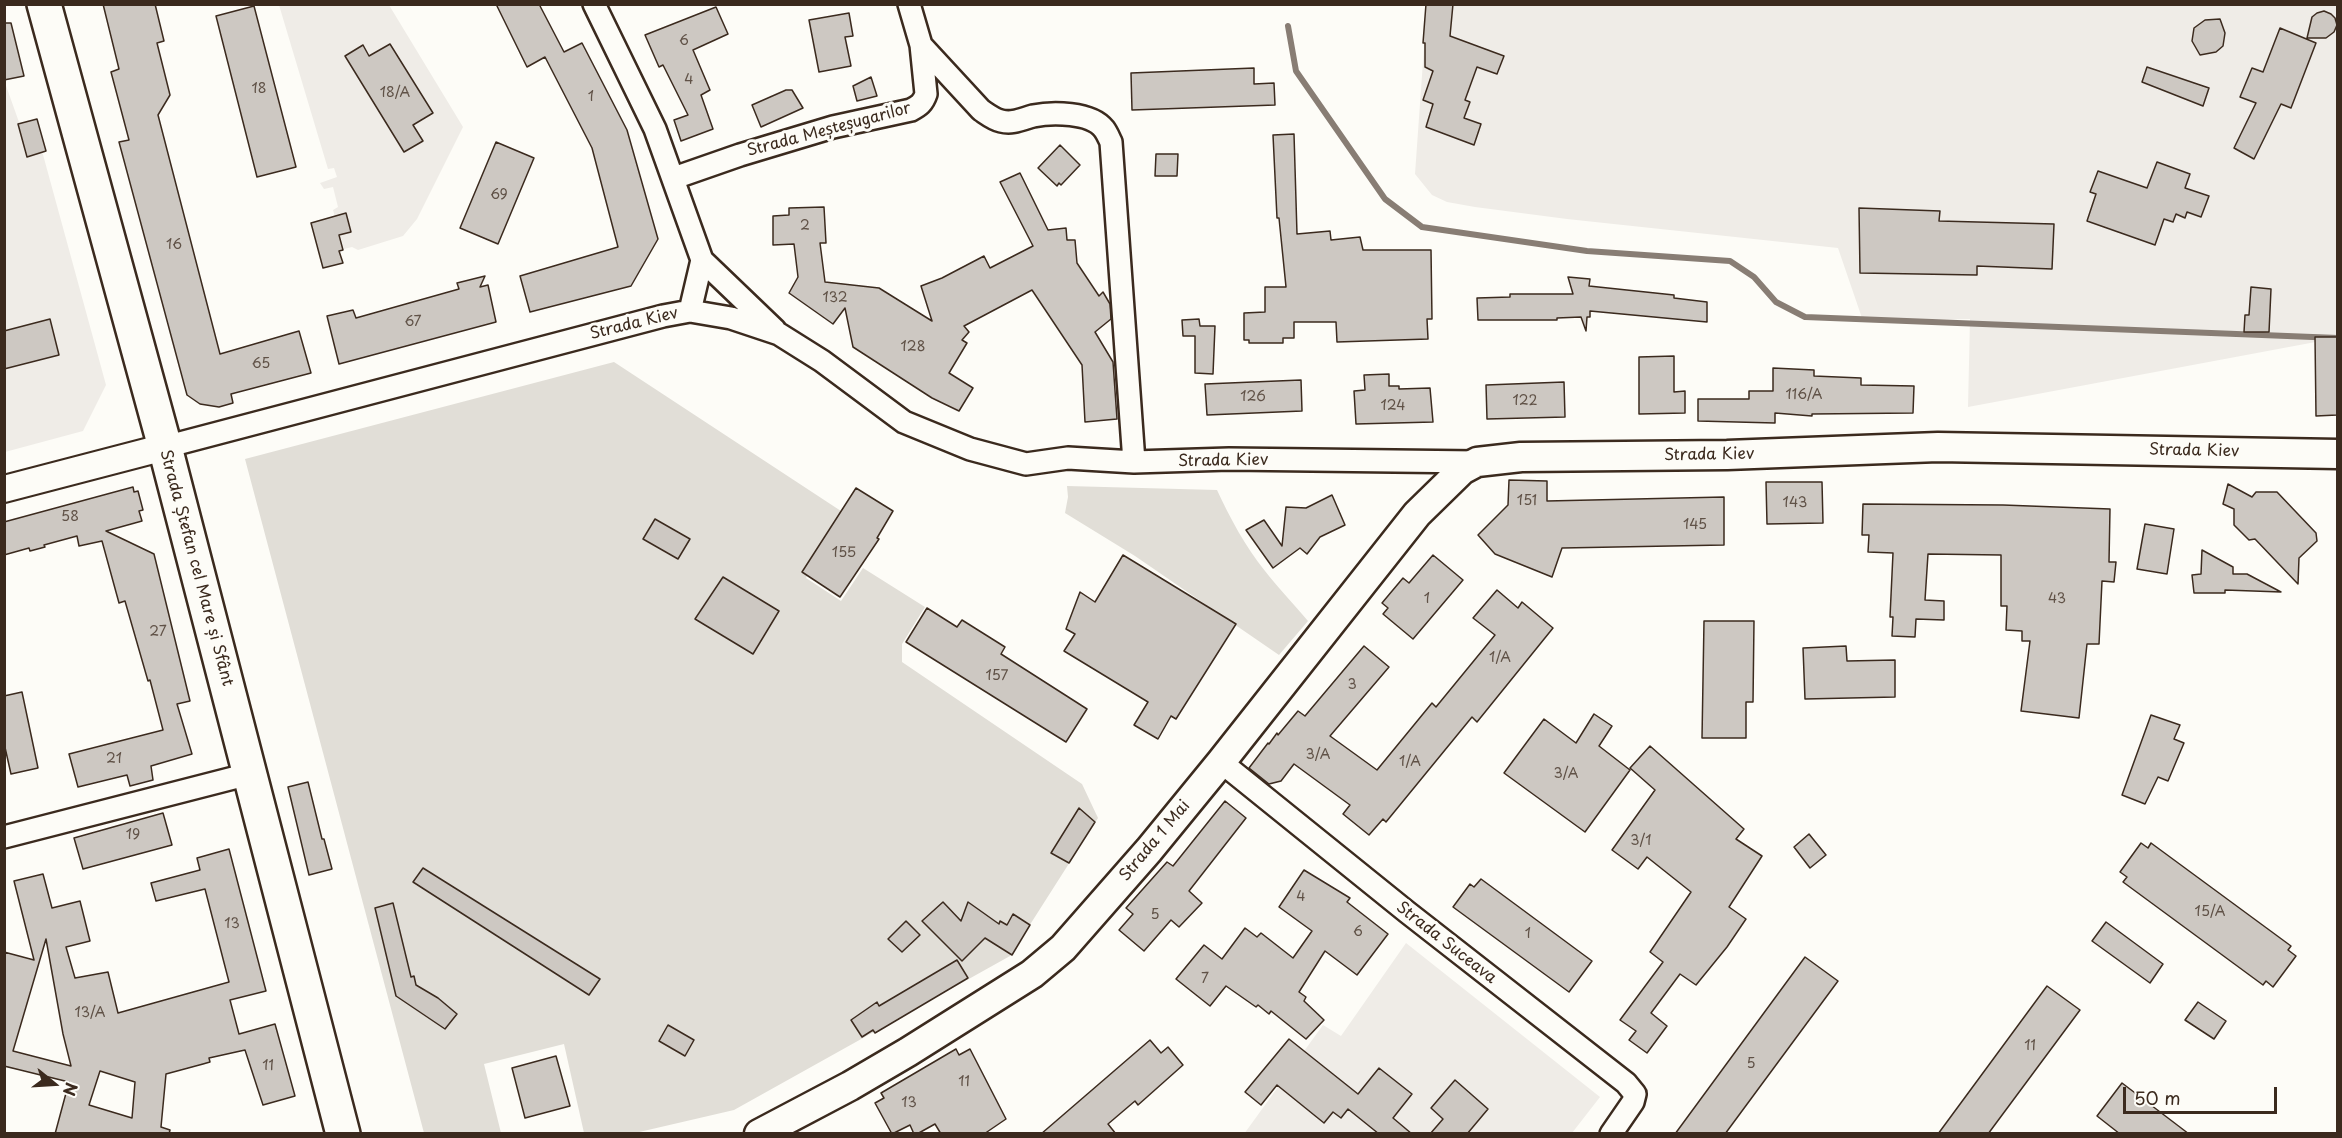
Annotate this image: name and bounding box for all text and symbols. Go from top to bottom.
house number: 6 [679,33,689,49]
house number: 4 [684,72,694,88]
house number: 18 [251,81,267,97]
house number: 18/A [380,85,410,101]
house number: 1 [588,89,594,105]
street label: Strada Meșteșugarilor [745,99,913,161]
house number: 69 [490,187,508,203]
house number: 2 [800,218,810,234]
house number: 16 [166,237,182,253]
house number: 132 [822,290,848,306]
street label: Strada Kiev [588,304,680,344]
house number: 67 [404,314,422,330]
house number: 128 [901,339,925,355]
house number: 65 [252,356,270,372]
house number: 116/A [1785,387,1823,403]
house number: 126 [1240,389,1266,405]
house number: 122 [1512,393,1538,409]
house number: 124 [1380,398,1406,414]
street label: Strada Kiev [2149,441,2239,461]
street label: Strada Kiev [1664,445,1754,465]
street label: Strada Ștefan cel Mare și Sfânt [155,448,237,688]
street label: Strada Kiev [1178,451,1268,471]
house number: 151 [1517,493,1537,509]
house number: 143 [1783,495,1807,511]
house number: 58 [61,509,79,525]
house number: 145 [1683,517,1707,533]
house number: 155 [832,545,856,561]
house number: 1 [1424,591,1430,607]
house number: 43 [2048,591,2066,607]
house number: 27 [149,624,167,640]
house number: 1/A [1489,650,1511,666]
house number: 157 [986,668,1008,684]
house number: 3 [1347,677,1357,693]
house number: 3/A [1306,747,1330,763]
house number: 21 [106,751,122,767]
house number: 1/A [1399,754,1421,770]
house number: 3/A [1554,766,1578,782]
street label: Strada 1 Mai [1116,797,1194,885]
house number: 19 [126,827,140,843]
house number: 3/1 [1630,833,1652,849]
house number: 4 [1296,889,1306,905]
street label: Strada Suceava [1392,898,1500,988]
house number: 15/A [2195,904,2225,920]
house number: 5 [1150,907,1160,923]
house number: 13 [224,916,240,932]
house number: 6 [1353,924,1363,940]
house number: 1 [1525,926,1531,942]
house number: 7 [1201,971,1209,987]
house number: 13/A [74,1005,106,1021]
house number: 11 [2024,1038,2036,1054]
north arrow [24,1054,84,1114]
house number: 5 [1746,1056,1756,1072]
house number: 11 [262,1058,274,1074]
house number: 11 [958,1074,970,1090]
scale bar [2126,1075,2280,1113]
text: N [58,1080,84,1099]
text: 50 m [2134,1084,2181,1111]
house number: 13 [901,1095,917,1111]

